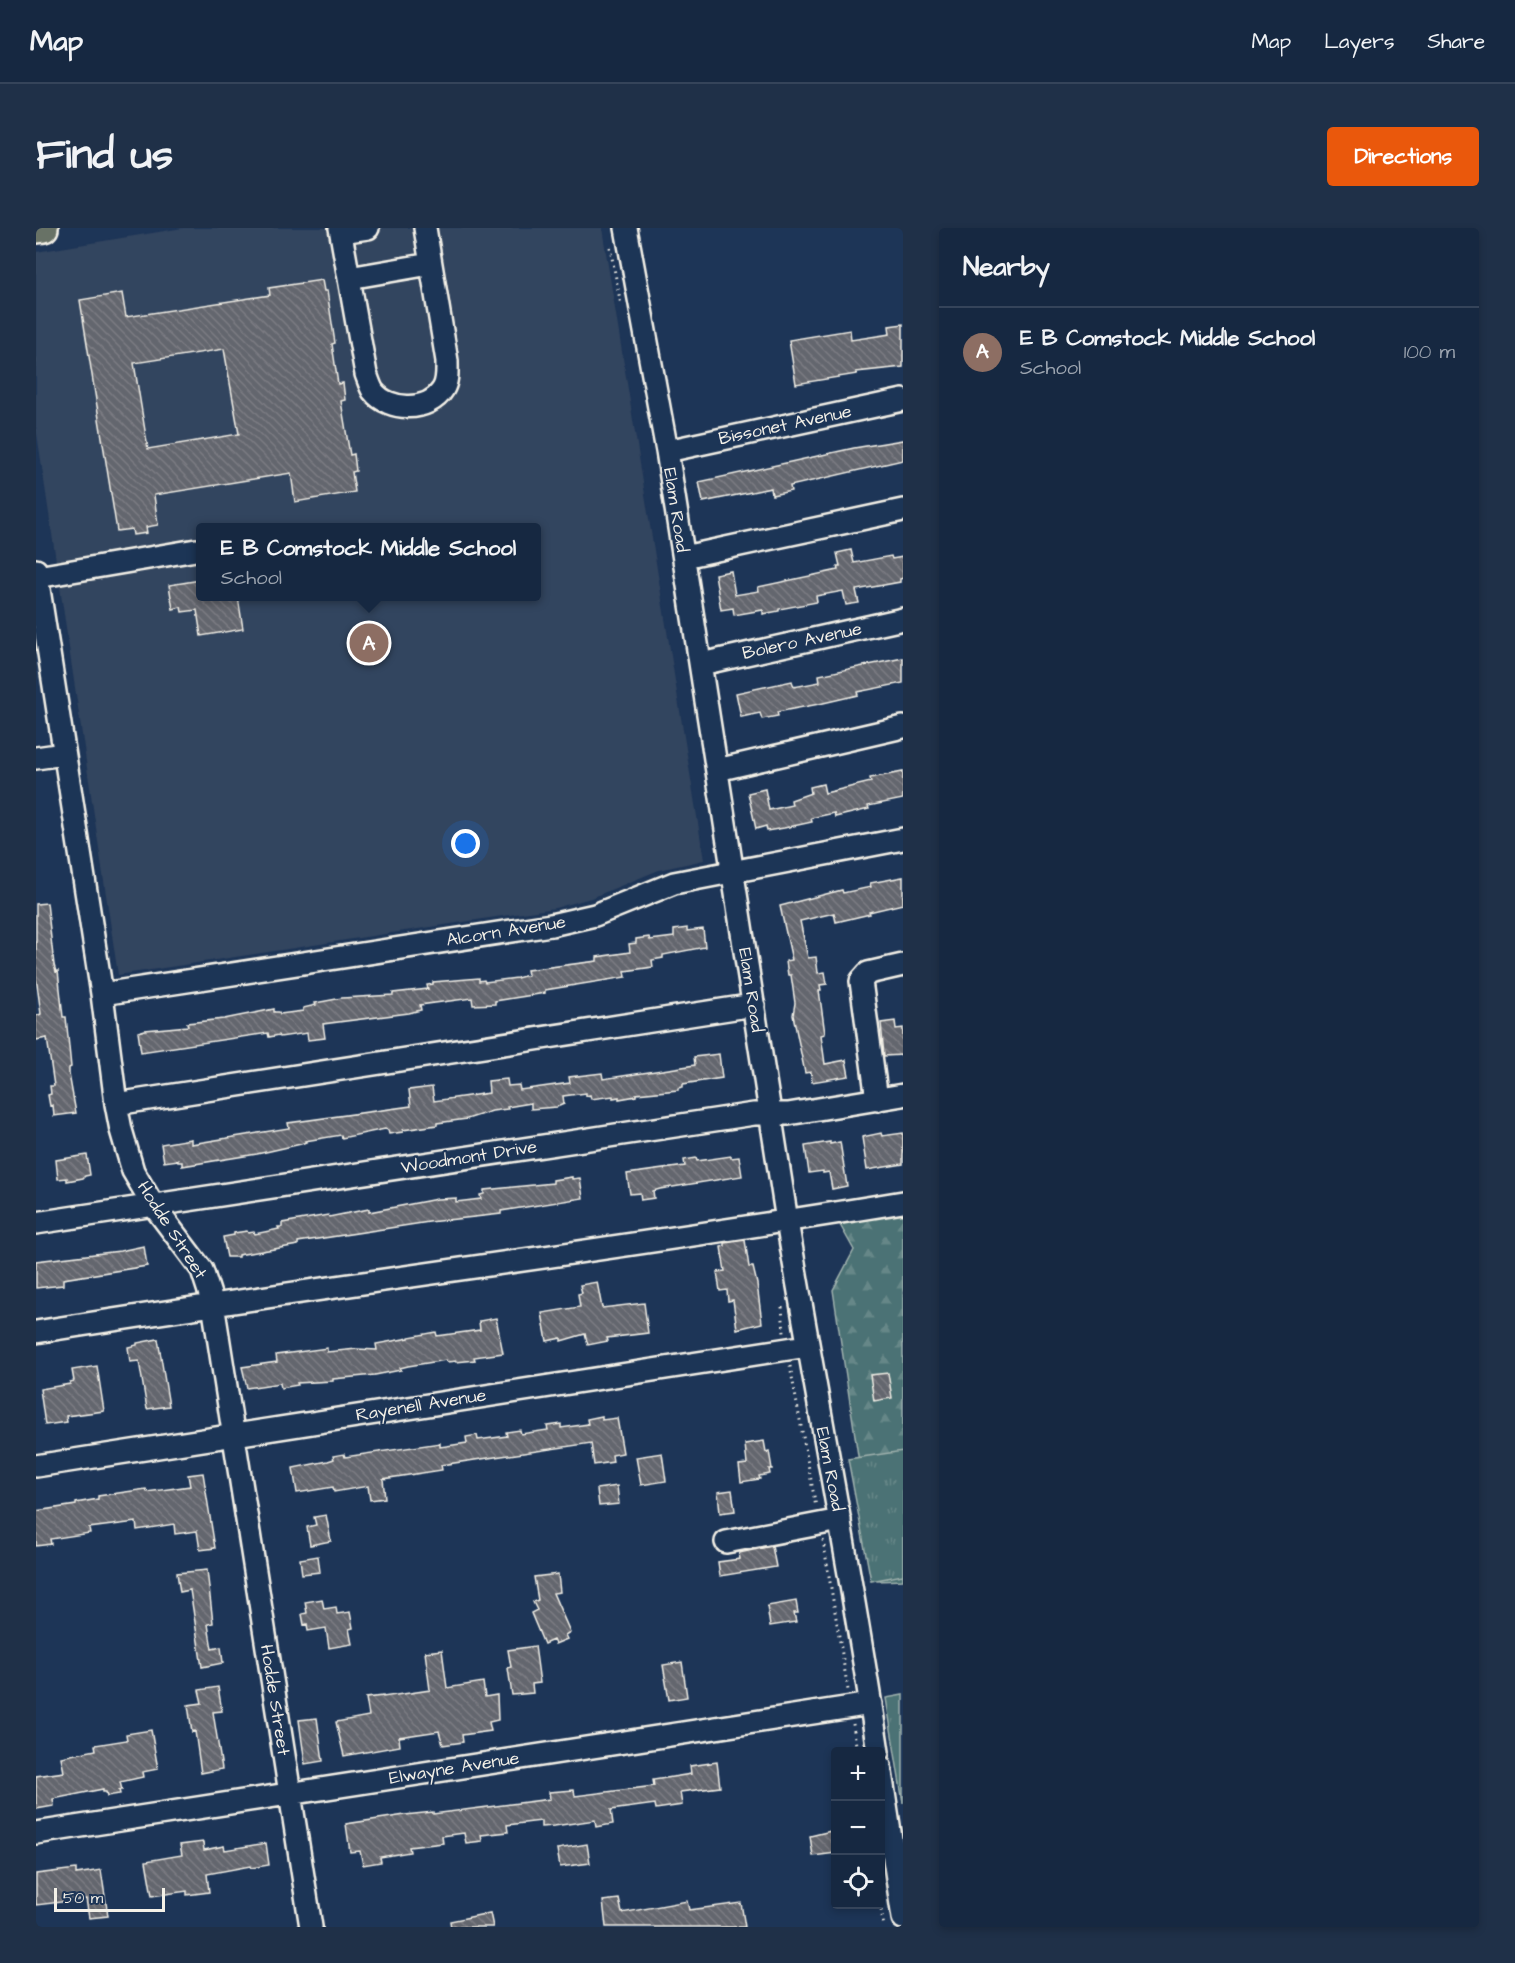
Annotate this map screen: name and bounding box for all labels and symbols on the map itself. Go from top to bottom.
street label: Bissonet Avenue [716,399,854,451]
street label: Elam Road [657,466,695,554]
street label: Bolero Avenue [740,616,864,666]
pin: A [350,620,388,666]
your location [451,829,480,858]
street label: Alcorn Avenue [445,909,568,953]
street label: Elam Road [732,946,770,1034]
street label: Woodmont Drive [399,1134,539,1180]
street label: Hodde Street [131,1176,213,1284]
street label: Rayenell Avenue [354,1382,488,1429]
street label: Elam Road [810,1425,850,1513]
street label: Hodde Street [254,1643,296,1758]
street label: Elwayne Avenue [387,1745,521,1792]
scale bar [54,1885,165,1912]

